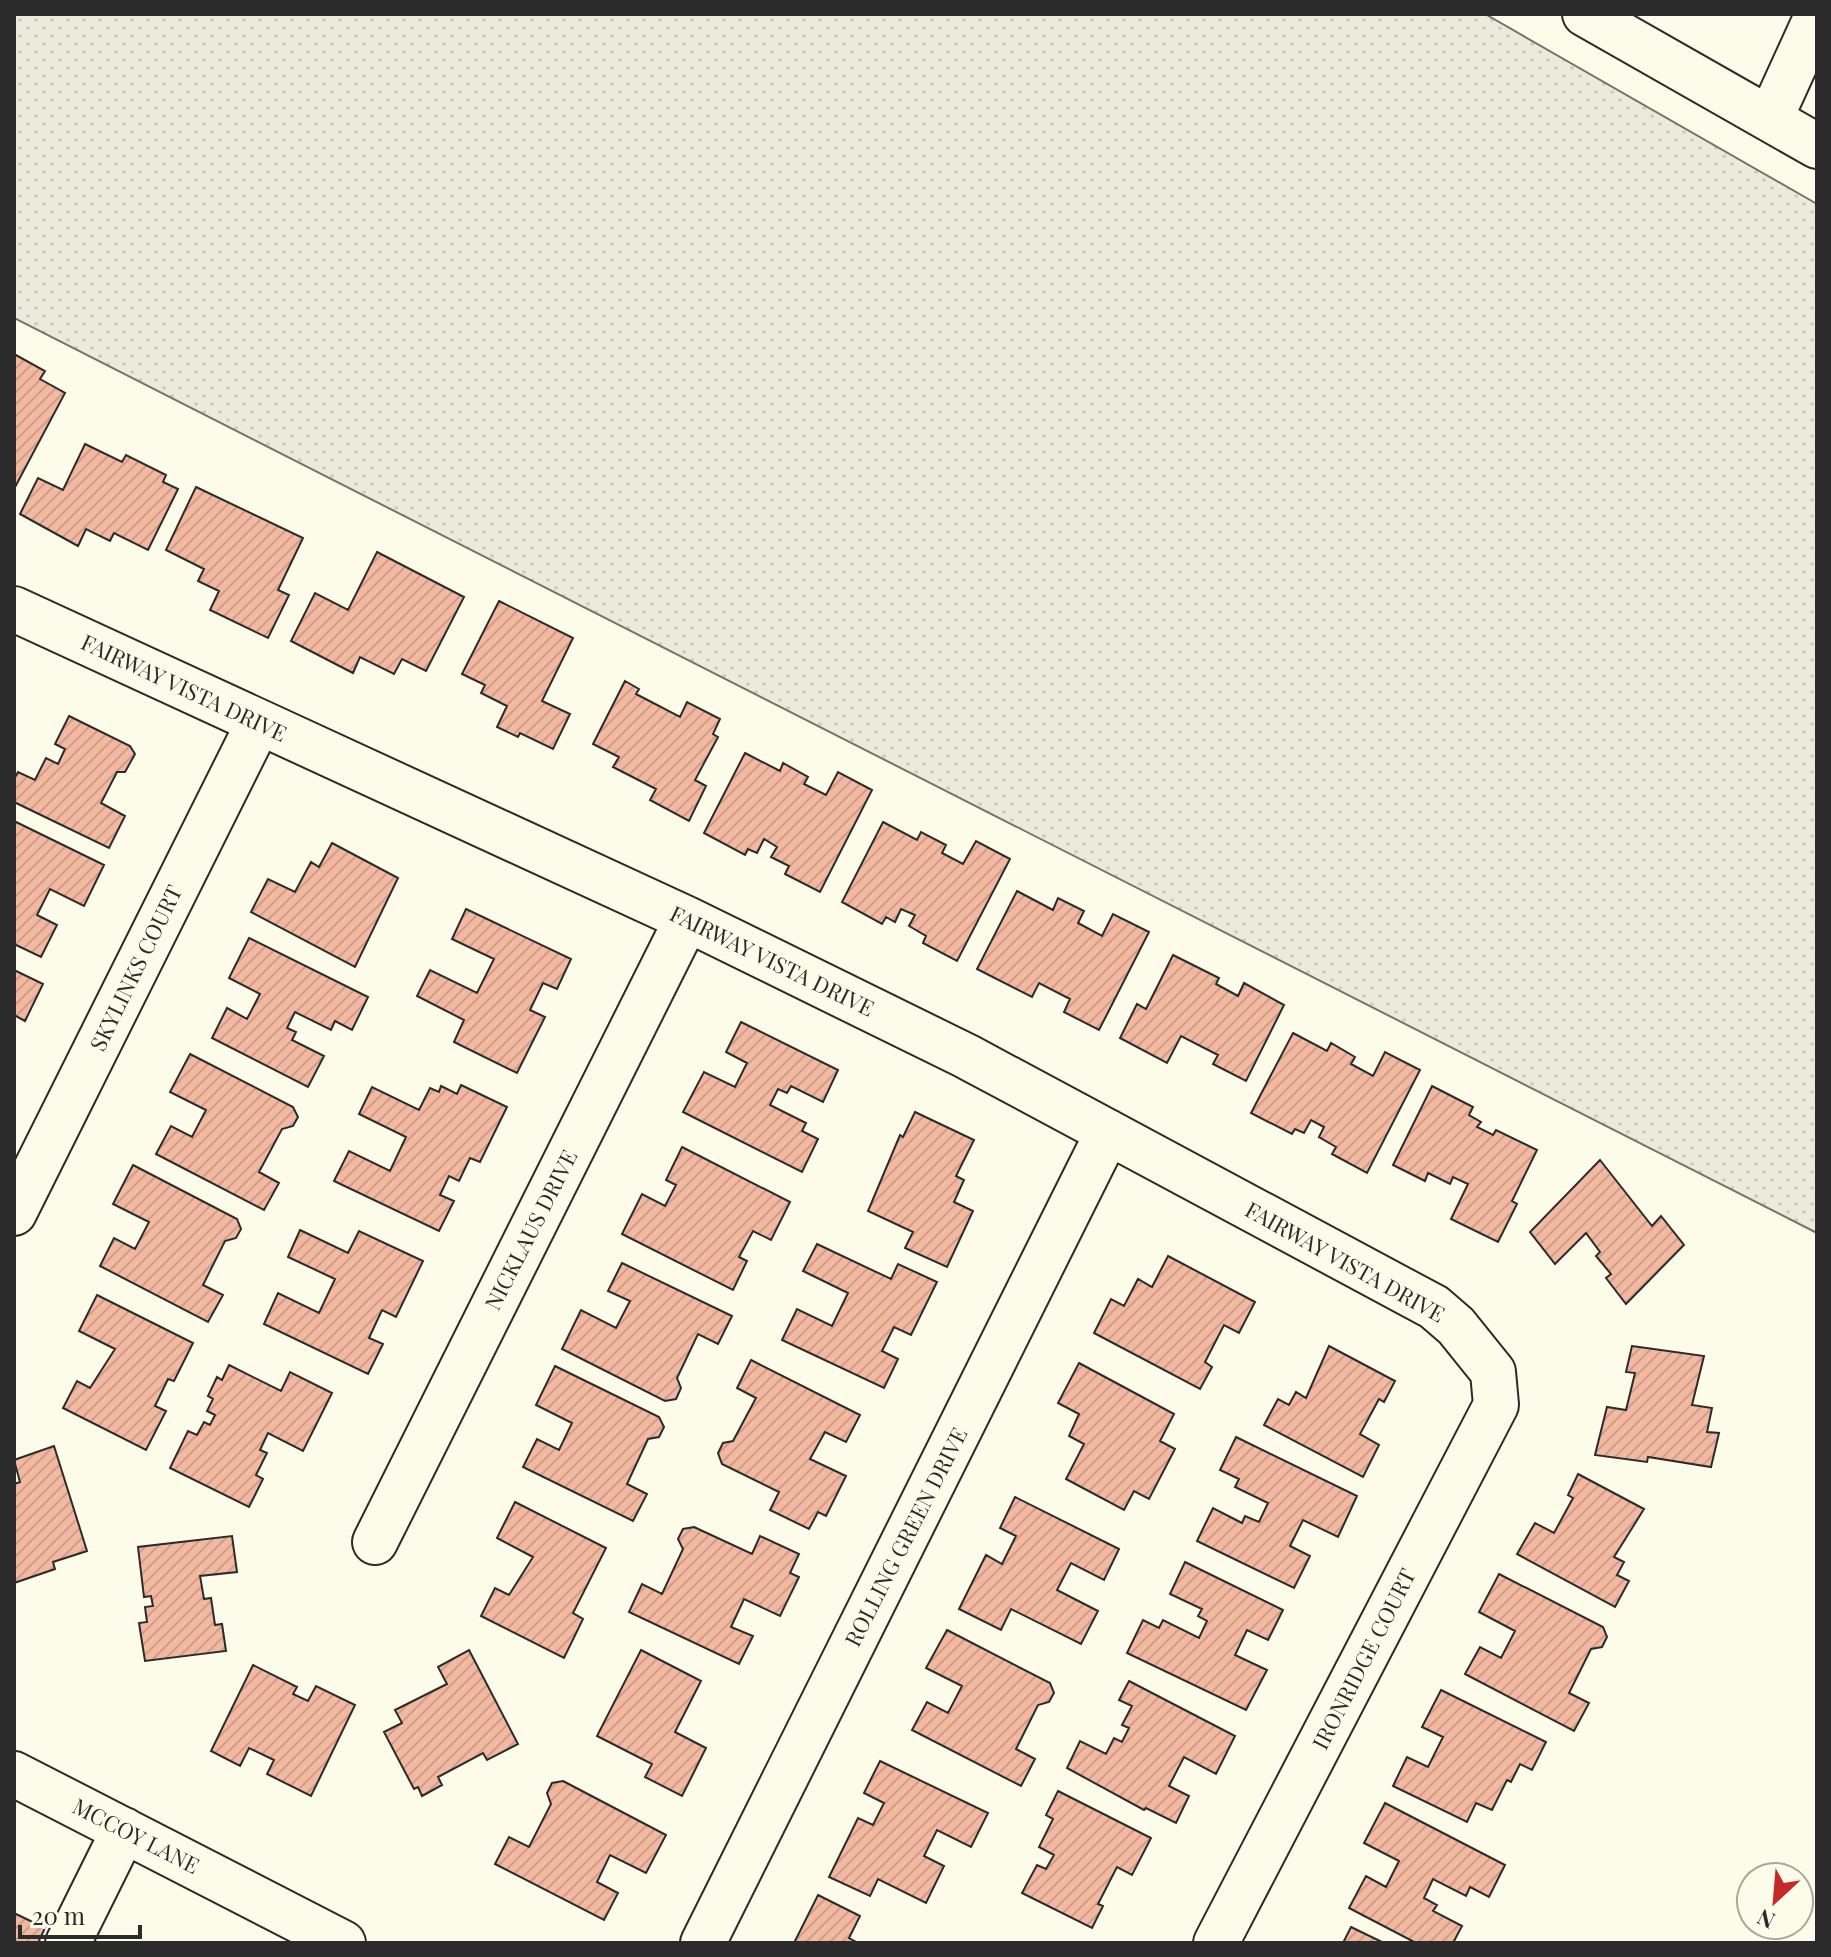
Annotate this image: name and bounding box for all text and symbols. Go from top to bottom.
street label: FAIRWAY VISTA DRIVE [77,626,292,748]
street label: SKYLINKS COURT [82,879,188,1056]
street label: FAIRWAY VISTA DRIVE [665,898,880,1023]
street label: NICKLAUS DRIVE [477,1144,583,1315]
street label: FAIRWAY VISTA DRIVE [1240,1194,1451,1328]
street label: ROLLING GREEN DRIVE [837,1422,973,1651]
street label: IRONRIDGE COURT [1304,1563,1422,1754]
street label: MCCOY LANE [68,1790,205,1880]
north arrow [1735,1861,1815,1941]
scale bar [20,1889,140,1939]
text: 20 m [32,1899,85,1931]
text: N [1752,1903,1780,1937]

